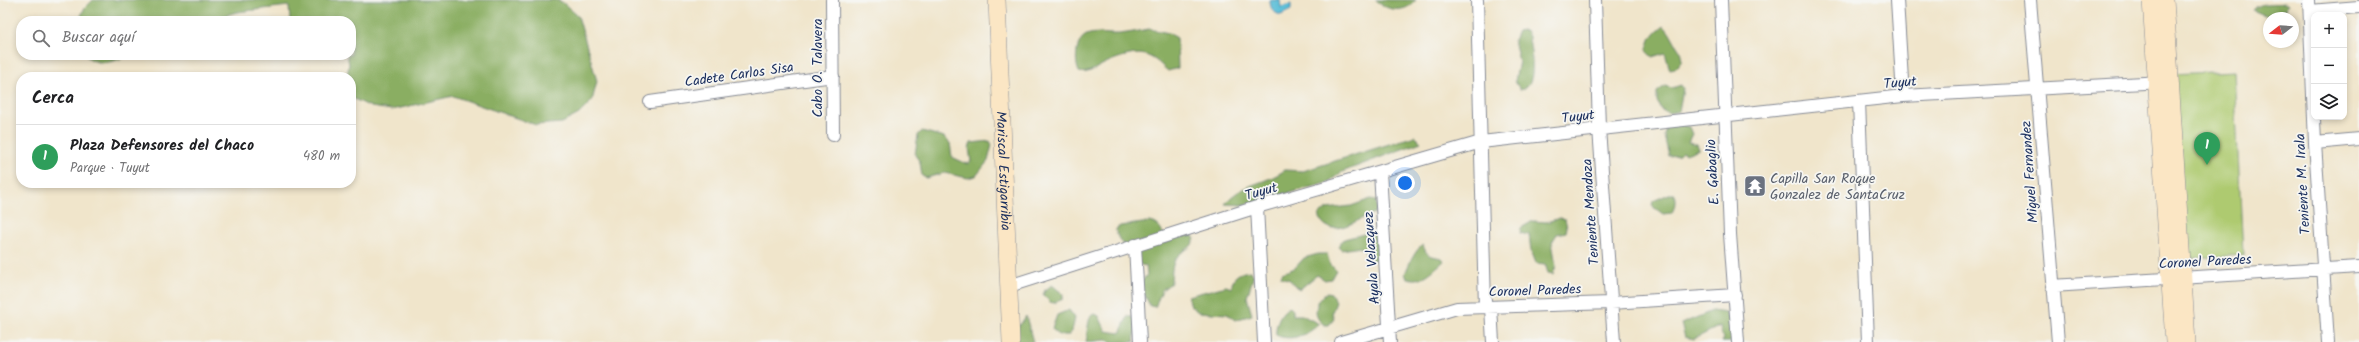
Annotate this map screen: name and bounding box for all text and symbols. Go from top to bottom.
north arrow [2263,12,2299,48]
map controls [2311,12,2347,120]
button: + [2311,12,2347,48]
search box [16,16,356,60]
street label: Cabo O. Talavera [807,18,829,118]
text: Buscar aquí [62,26,135,50]
icon: search [30,27,52,49]
button: − [2311,48,2347,84]
street label: Cadete Carlos Sisa [683,56,795,94]
street label: Tuyut [1883,71,1918,95]
button: layers [2311,84,2347,120]
text: Cerca [32,85,74,112]
street label: Tuyut [1560,104,1596,130]
street label: Mariscal Estigarribia [990,111,1016,231]
street label: Miguel Fernandez [2015,120,2045,224]
pin: 1 [2194,132,2220,165]
street label: Teniente M. Irala [2289,133,2317,235]
text: Plaza Defensores del Chaco [70,134,254,158]
street label: E. Gabaglio [1700,138,1726,205]
text: 1 [43,146,47,167]
text: 480 m [303,146,340,167]
text: Parque · Tuyut [70,158,150,179]
street label: Teniente Mendoza [1576,158,1606,266]
place label: Capilla San Roque Gonzalez de SantaCruz [1770,168,1905,206]
your location [1395,173,1415,193]
temple icon: Capilla San Roque Gonzalez de SantaCruz [1742,173,1768,199]
street label: Tuyut [1242,177,1281,207]
street label: Ayala Velazquez [1358,211,1386,305]
street label: Coronel Paredes [2158,249,2252,275]
street label: Coronel Paredes [1488,278,1582,304]

